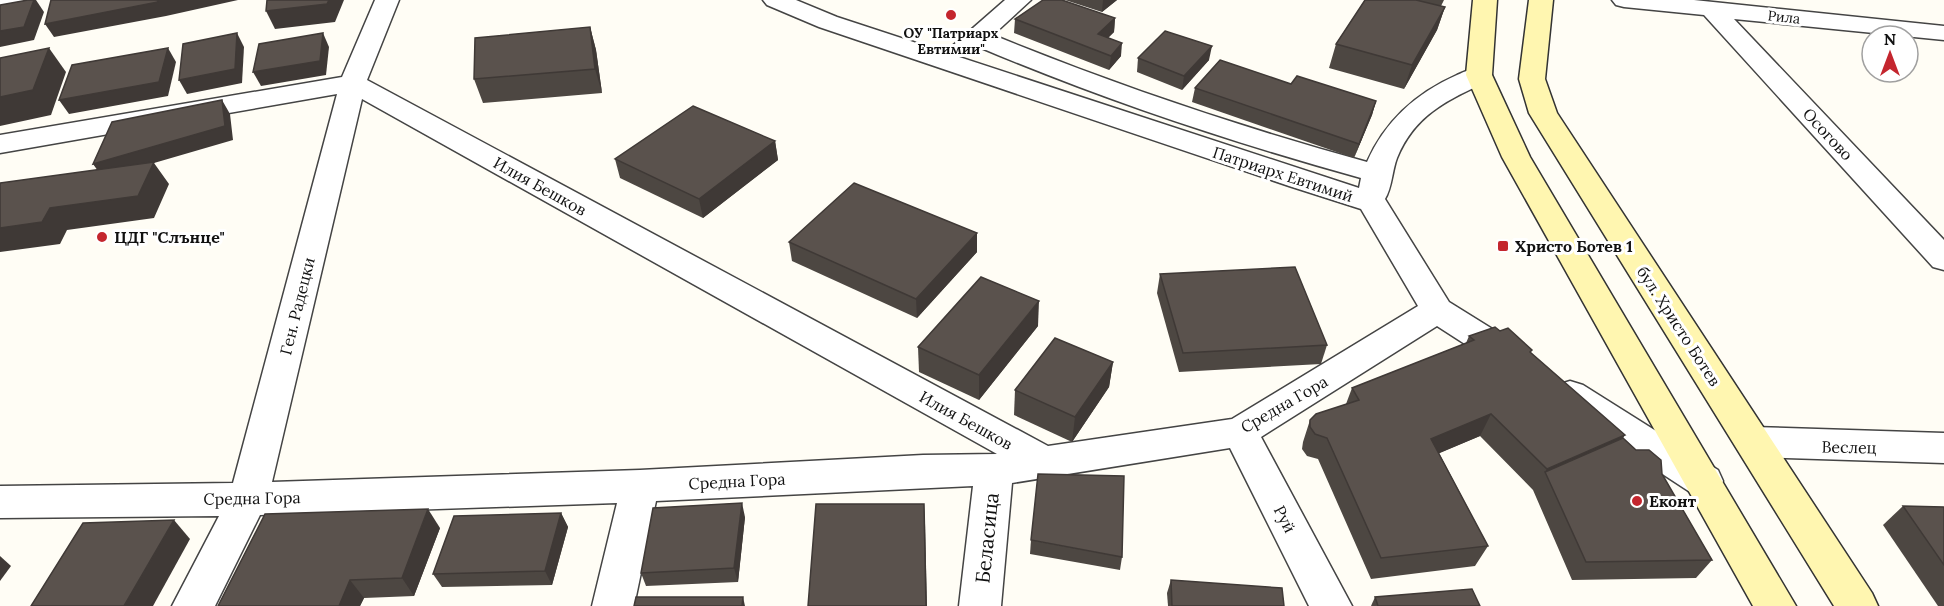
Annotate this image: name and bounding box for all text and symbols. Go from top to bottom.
street label: Рила [1767,6,1801,28]
marker: ОУ "Патриарх Евтимии" [944,8,958,22]
place label: ОУ "Патриарх Евтимии" [904,24,999,58]
north arrow [1860,24,1920,84]
text: N [1884,29,1896,49]
street label: Осогово [1799,104,1857,164]
street label: Патриарх Евтимий [1210,142,1356,206]
street label: Илия Бешков [490,152,590,220]
place label: ЦДГ "Слънце" [114,227,225,247]
marker: ЦДГ "Слънце" [95,230,109,244]
place label: Христо Ботев 1 [1515,236,1633,256]
marker: Христо Ботев 1 [1496,239,1510,253]
street label: Ген. Радецки [275,255,319,357]
street label: бул. Христо Ботев [1633,262,1725,390]
street label: Средна Гора [1237,371,1331,437]
street label: Илия Бешков [916,386,1016,454]
street label: Веслец [1821,437,1877,457]
street label: Средна Гора [688,468,786,494]
street label: Средна Гора [203,487,301,509]
street label: Беласица [969,491,1004,585]
place label: Еконт [1649,491,1697,511]
marker: Еконт [1630,494,1644,508]
street label: Руй [1270,502,1300,536]

